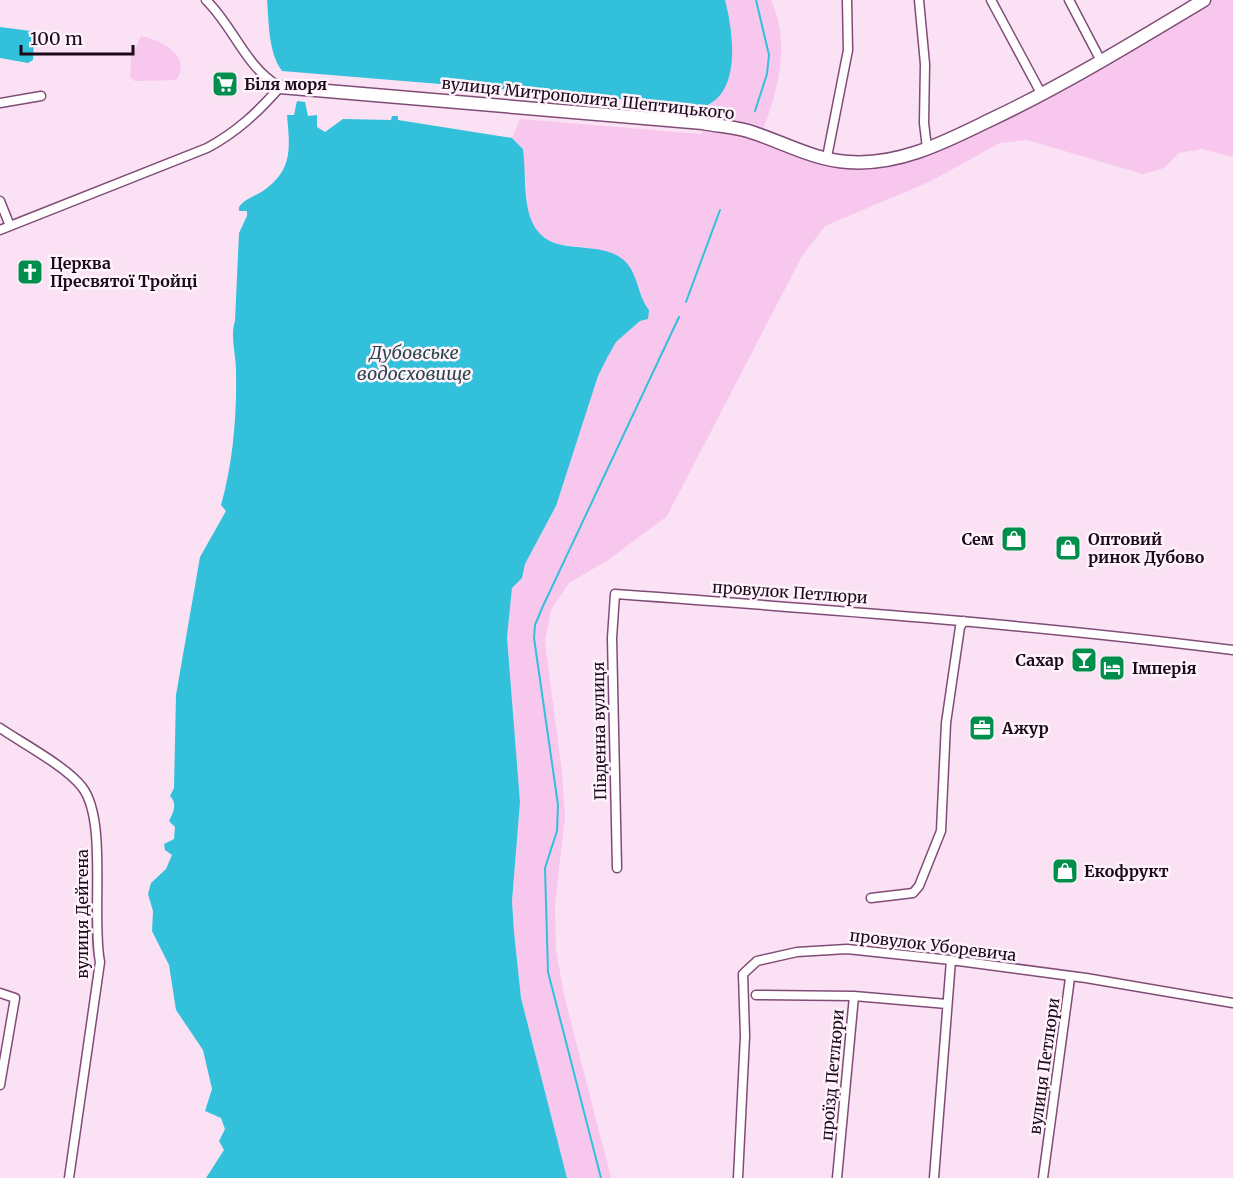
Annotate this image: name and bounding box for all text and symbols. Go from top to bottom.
scale bar [21,18,134,56]
text: 100 m [30,27,83,50]
supermarket icon: Біля моря [210,69,240,99]
street label: вулиця Митрополита Шептицького [441,73,735,123]
place label: Біля моря [244,74,327,94]
place label: Церква Пресвятої Тройці [50,253,198,291]
church icon: Церква Пресвятої Тройці [15,257,45,287]
water label: Дубовське водосховище [357,341,471,385]
shop icon: Сем [999,524,1029,554]
place label: Сем [962,529,995,549]
place label: Оптовий ринок Дубово [1088,529,1205,567]
shop icon: Оптовий ринок Дубово [1053,533,1083,563]
street label: провулок Петлюри [712,577,868,607]
bar icon: Сахар [1069,645,1099,675]
place label: Сахар [1016,650,1064,670]
hotel icon: Імперія [1097,653,1127,683]
place label: Імперія [1132,658,1197,678]
street label: Південна вулиця [588,662,610,800]
office icon: Ажур [967,713,997,743]
place label: Ажур [1001,718,1049,738]
street label: вулиця Дейгена [72,849,92,979]
shop icon: Екофрукт [1050,856,1080,886]
place label: Екофрукт [1084,861,1169,881]
street label: провулок Уборевича [849,925,1018,965]
street label: вулиця Петлюри [1024,996,1064,1136]
street label: проїзд Петлюри [816,1008,848,1142]

